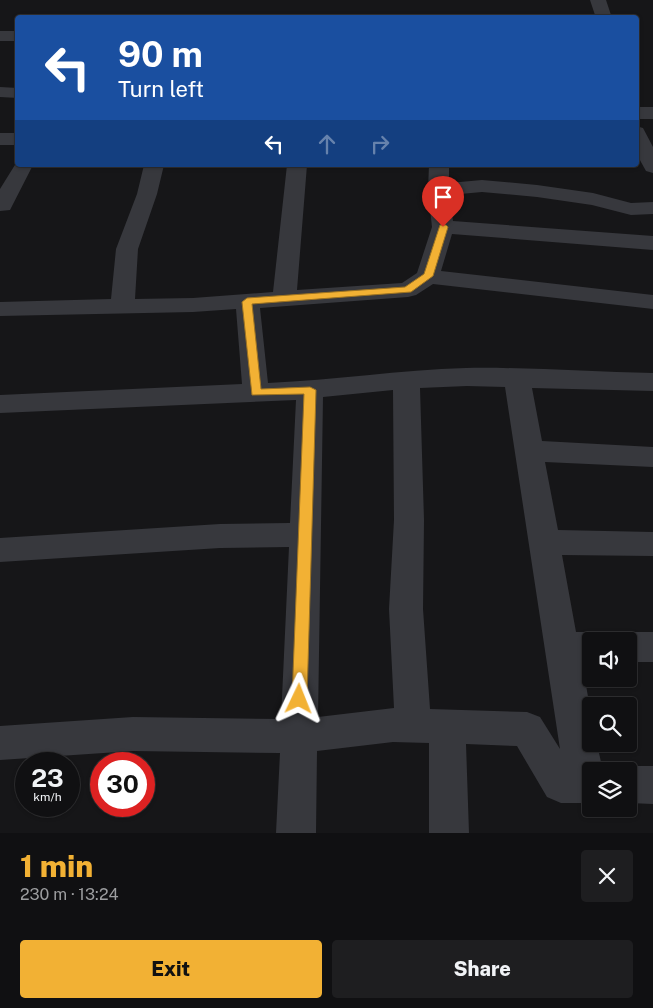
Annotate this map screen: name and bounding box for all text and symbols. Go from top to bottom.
text: 90 m [118,34,203,75]
icon: left [35,35,100,100]
text: Turn left [118,76,204,102]
icon: left [260,130,288,158]
icon: ahead [313,130,341,158]
icon: right [366,130,394,158]
pin [422,176,464,227]
icon: arrive [429,183,457,211]
map controls [582,632,637,817]
button: sound [582,632,637,687]
position arrow [272,672,324,724]
button: search [582,697,637,752]
speed limit sign: 30 [90,752,155,817]
button: layers [582,762,637,817]
text: 23 [31,763,64,793]
text: km/h [33,790,62,804]
text: 1 min [20,848,93,884]
button: close [581,850,633,902]
text: 230 m · 13:24 [20,885,119,904]
button: Exit [20,940,322,998]
button: Share [332,940,633,998]

